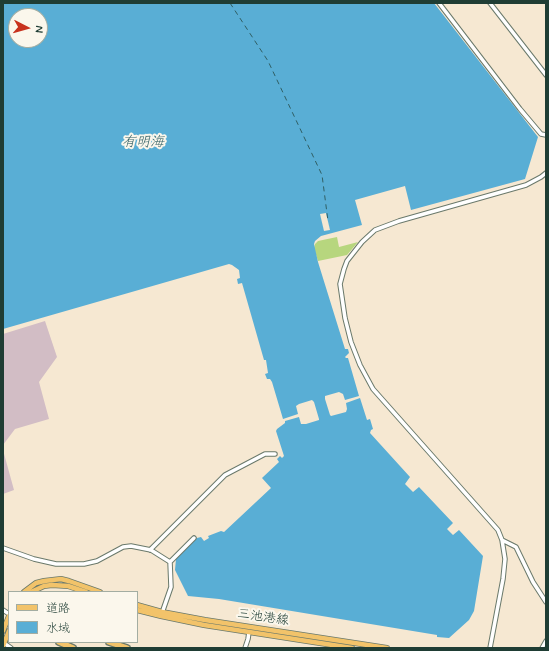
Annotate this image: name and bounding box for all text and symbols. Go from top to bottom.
north arrow [8,8,48,48]
text: N [32,25,46,34]
water label: 有明海 [122,135,164,151]
legend [8,591,138,643]
text: 道路 [46,601,70,617]
street label: 三池港線 [236,607,290,629]
text: 水域 [46,621,70,637]

